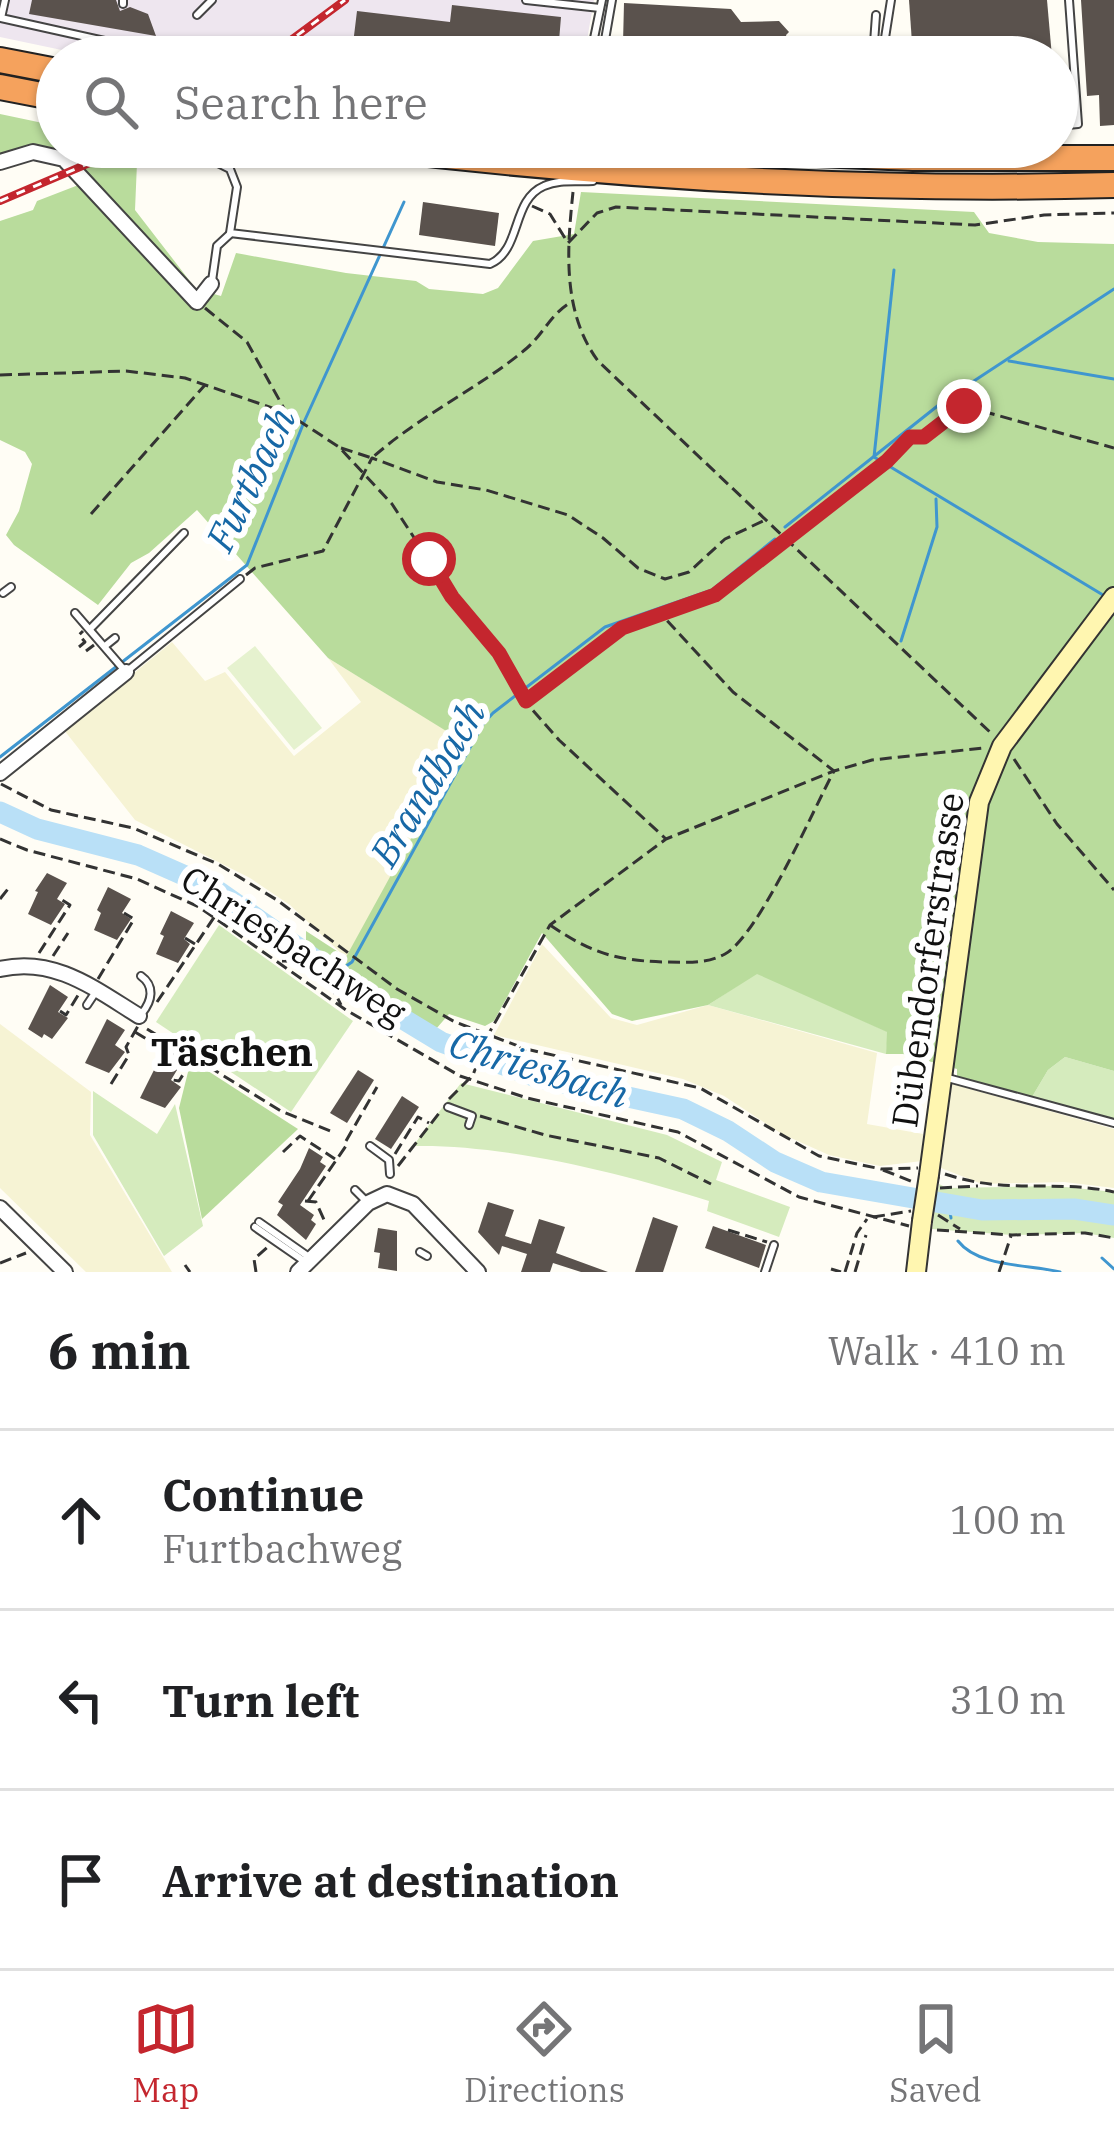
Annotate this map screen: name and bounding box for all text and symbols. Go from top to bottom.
search box [36,36,1078,168]
icon: search [78,69,144,135]
text: Search here [174,73,428,131]
route end [937,379,991,433]
water label: Furtbach [193,398,307,560]
route start [402,532,456,586]
water label: Brandbach [357,690,497,876]
street label: Dübendorferstrasse [880,789,974,1131]
street label: Chriesbachweg [173,855,415,1035]
water label: Chriesbach [443,1017,635,1120]
district label: Täschen [151,1026,313,1077]
text: 6 min [48,1317,191,1383]
text: Walk · 410 m [828,1325,1066,1376]
text: Continue [162,1465,364,1523]
icon: ahead [48,1487,114,1553]
text: 100 m [950,1494,1066,1545]
text: Furtbachweg [162,1523,402,1574]
icon: left [48,1667,114,1733]
text: Turn left [162,1671,359,1729]
text: 310 m [950,1674,1066,1725]
icon: arrive [48,1847,114,1913]
text: Arrive at destination [162,1851,619,1909]
tab: Map [132,1996,199,2111]
tab: Directions [464,1996,625,2111]
tab: Saved [889,1996,982,2111]

